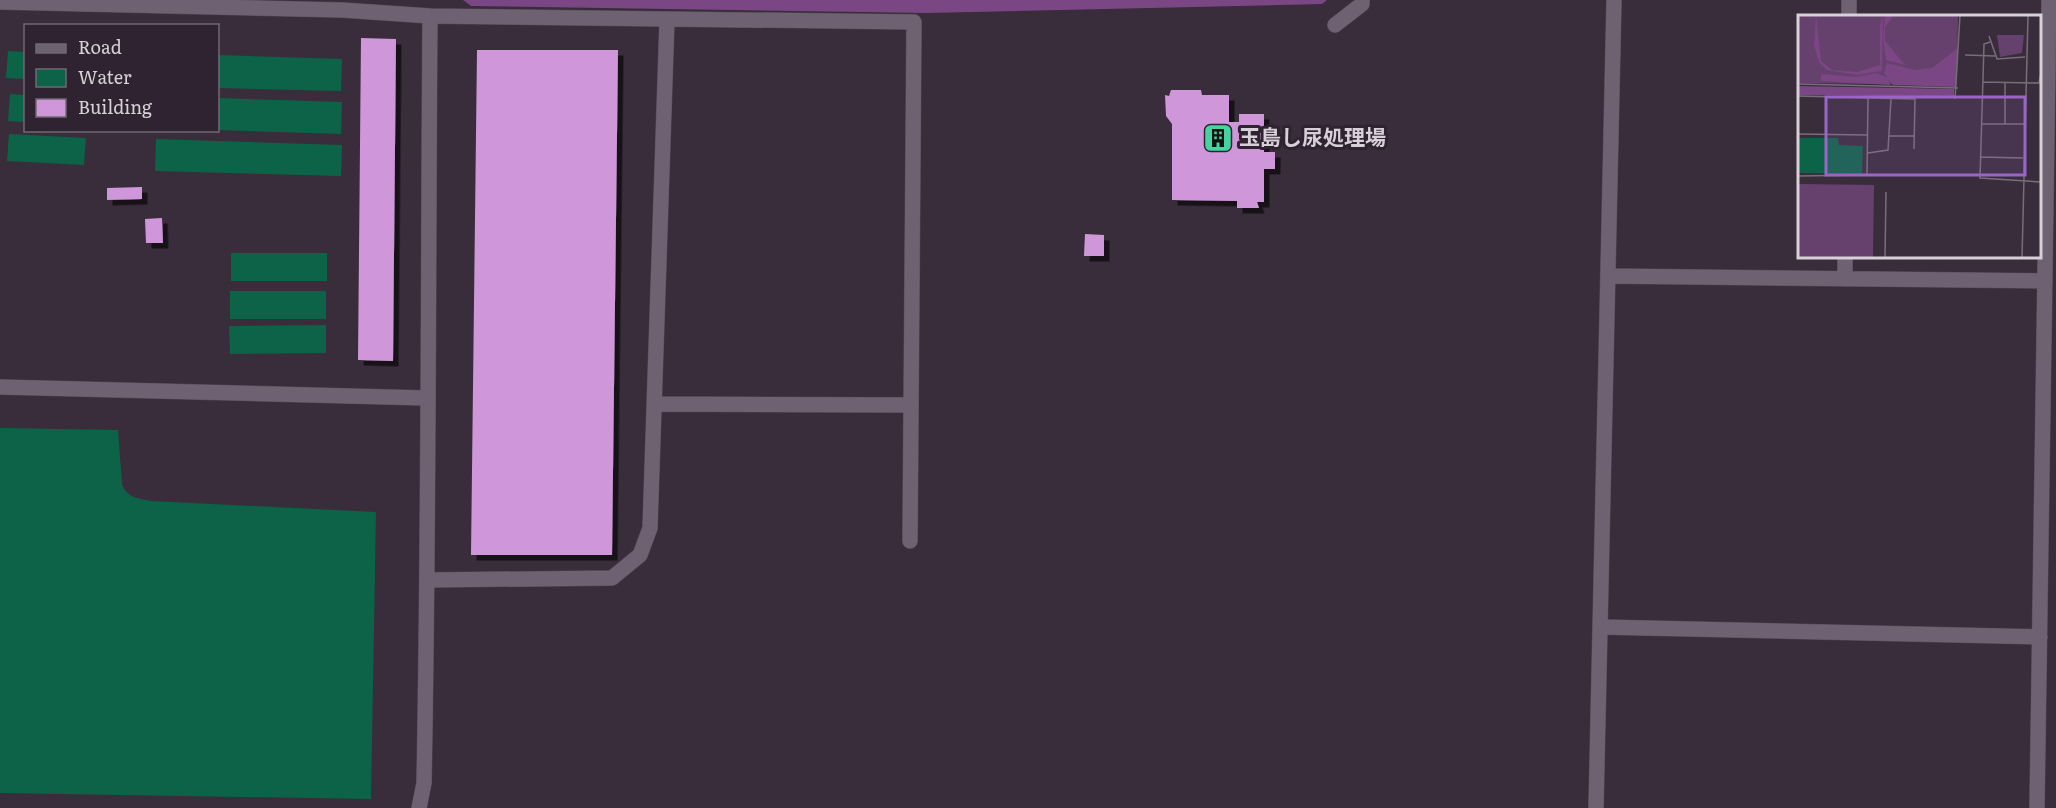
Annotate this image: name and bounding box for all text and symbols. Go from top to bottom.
inset map [1798,15,2041,258]
legend [24,24,219,132]
text: Road [78,33,122,60]
text: Water [78,63,132,90]
text: Building [78,93,153,120]
place label: 玉島し尿処理場 [1239,120,1386,151]
building icon: 玉島し尿処理場 [1202,122,1234,154]

